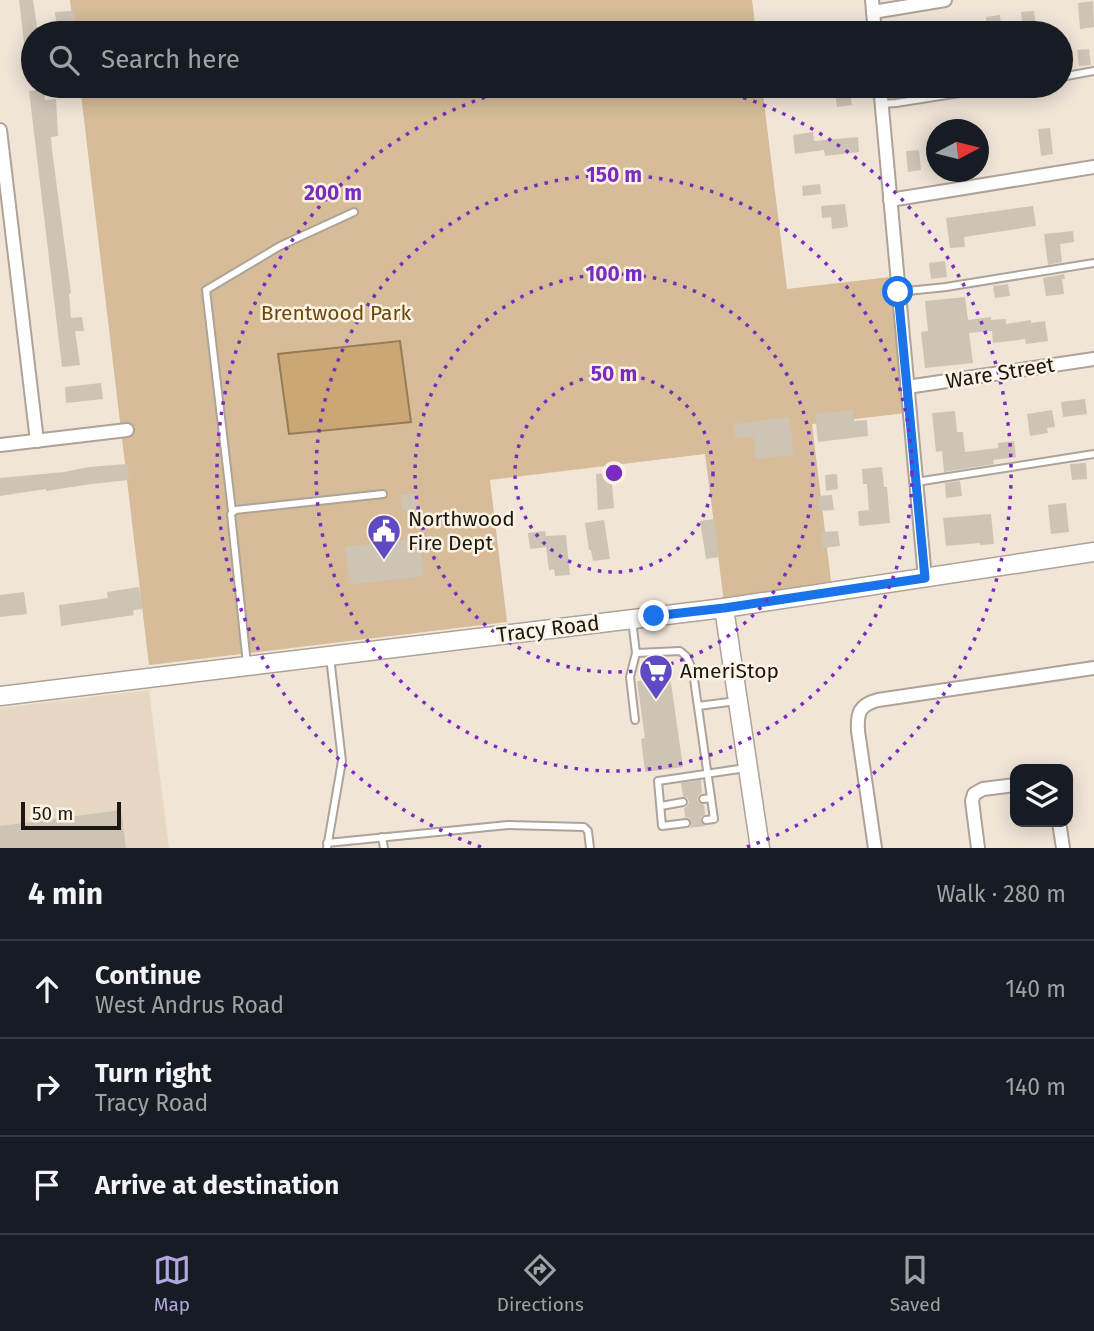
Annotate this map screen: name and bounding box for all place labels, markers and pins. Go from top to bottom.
centre of rings [602,461,626,485]
place label: Northwood Fire Dept [408,506,515,556]
public building icon: Northwood Fire Dept [365,512,403,561]
supermarket icon: AmeriStop [637,652,675,701]
place label: AmeriStop [680,658,779,684]

